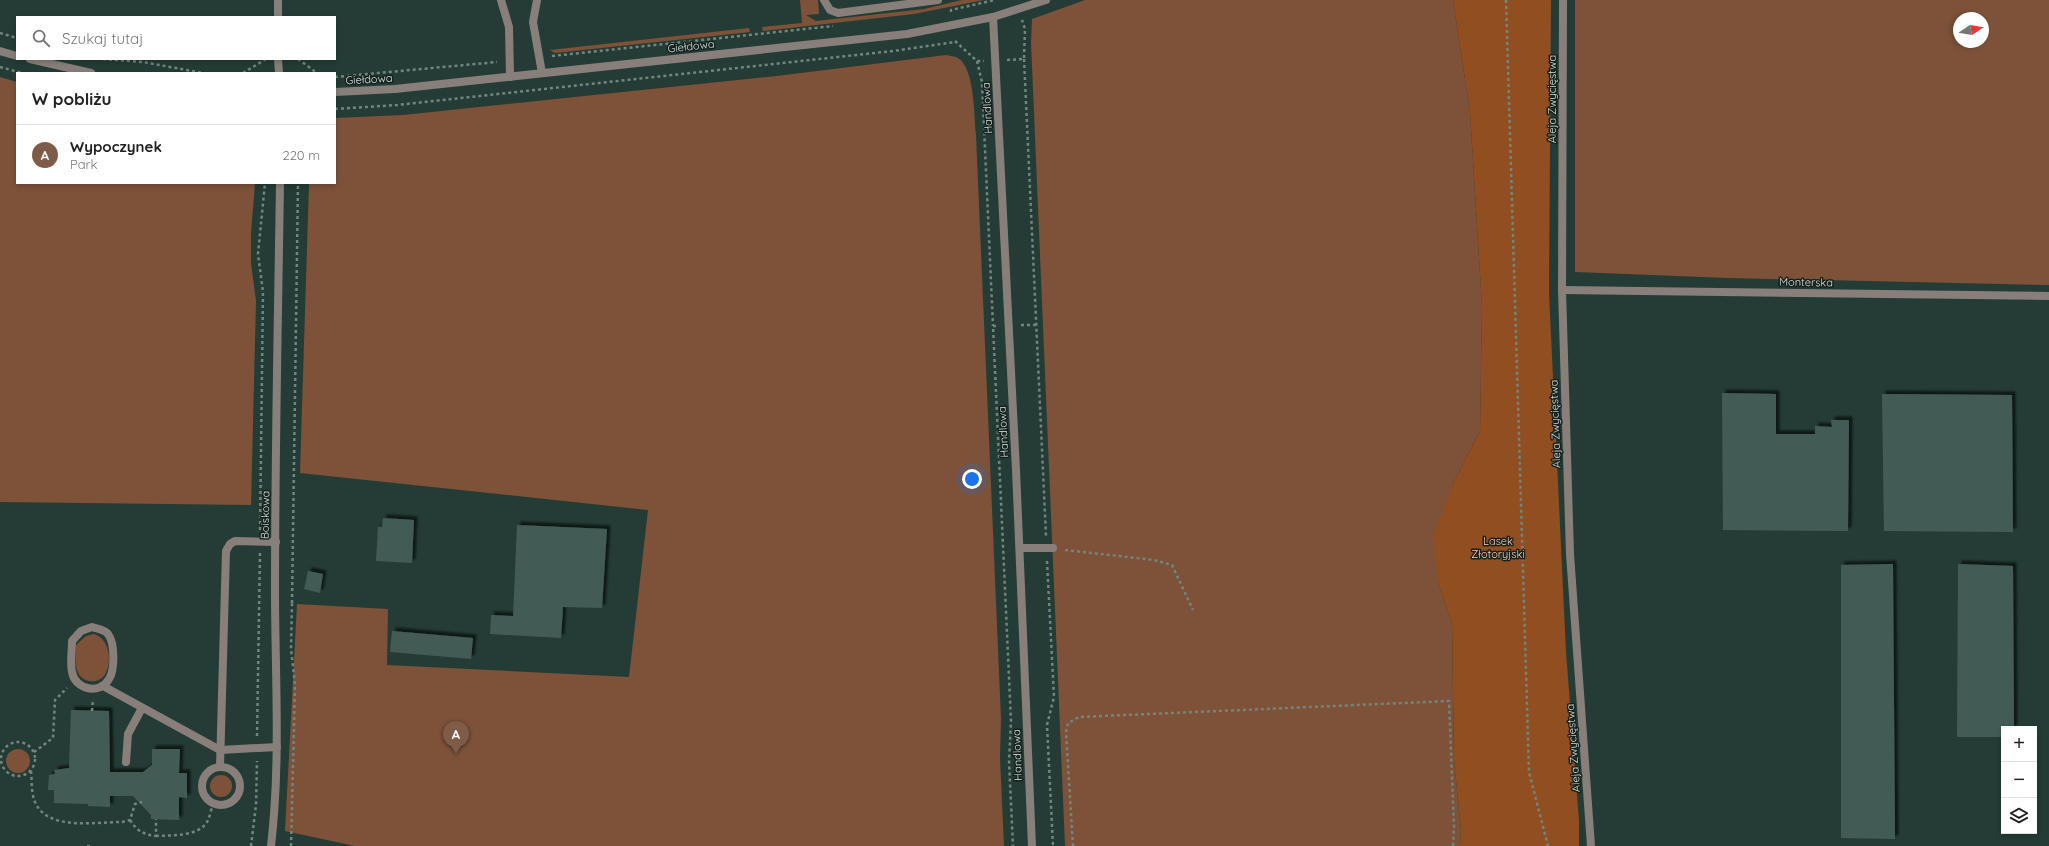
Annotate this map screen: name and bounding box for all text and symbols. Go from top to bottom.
north arrow [1953,12,1989,48]
search box [16,16,336,60]
icon: search [30,27,52,49]
text: Szukaj tutaj [62,29,143,48]
street label: Giełdowa [667,37,715,55]
street label: Aleja Zwycięstwa [1545,55,1559,143]
street label: Giełdowa [345,71,393,87]
street label: Handlowa [979,82,995,134]
text: W pobliżu [32,88,112,109]
text: Wypoczynek [70,137,162,156]
text: A [41,147,49,163]
text: 220 m [282,147,320,163]
text: Park [70,156,98,172]
street label: Monterska [1779,275,1833,289]
street label: Aleja Zwycięstwa [1546,380,1564,468]
street label: Handlowa [995,406,1011,458]
your location [962,469,982,489]
street label: Boiskowa [258,491,272,539]
park label: Lasek Złotoryjski [1471,534,1525,561]
street label: Aleja Zwycięstwa [1563,703,1583,793]
pin: A [443,721,469,754]
map controls [2001,726,2037,834]
button: + [2001,726,2037,762]
street label: Handlowa [1009,729,1025,781]
button: − [2001,762,2037,798]
button: layers [2001,798,2037,834]

